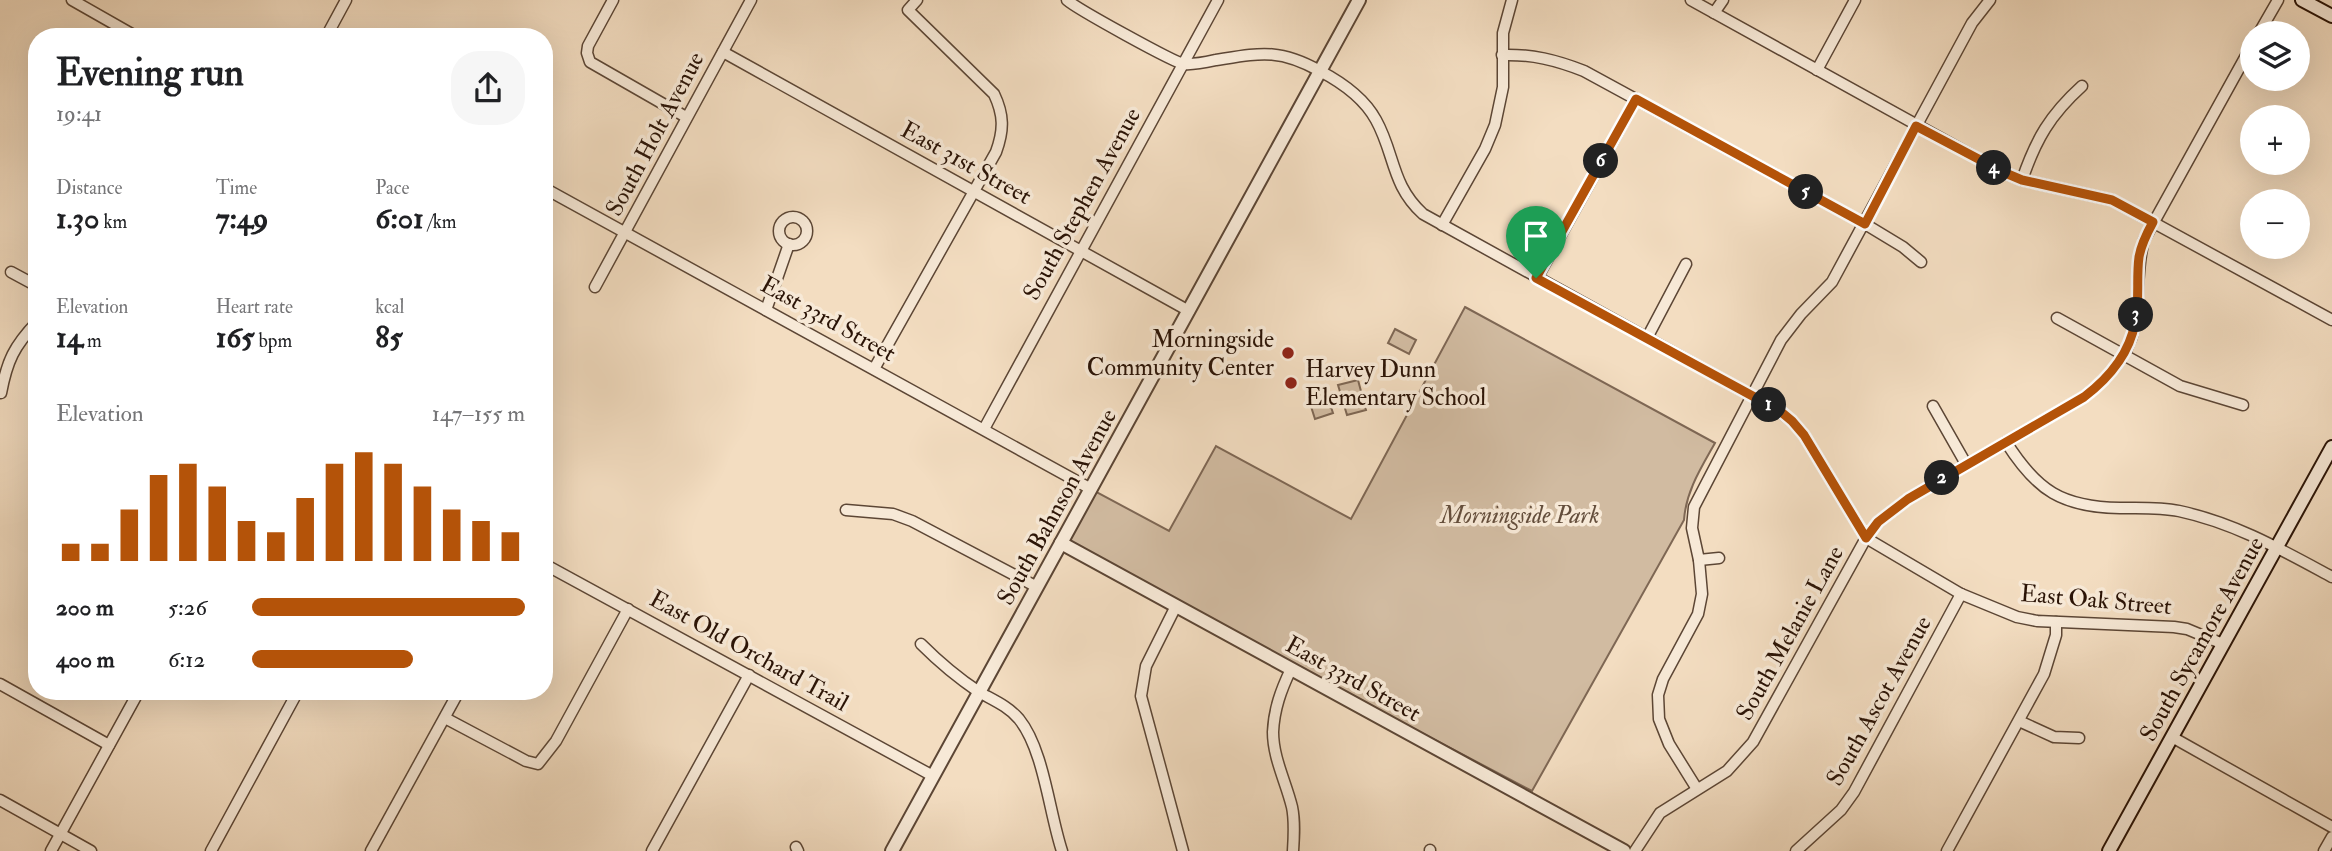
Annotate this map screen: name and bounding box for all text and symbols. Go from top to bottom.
map controls [2240,21,2310,259]
button: layers [2240,21,2310,91]
street label: South Holt Avenue [599,46,711,222]
text: Evening run [56,49,244,97]
button: share [451,51,525,125]
text: 19:41 [56,99,102,128]
street label: South Stephen Avenue [1016,102,1148,306]
button: + [2240,105,2310,175]
street label: East 31st Street [895,114,1037,212]
pin: 6 [1584,144,1618,178]
text: 6 [1596,148,1605,172]
pin: 4 [1976,150,2011,186]
text: 4 [1988,155,1999,179]
pin: 5 [1788,174,1824,210]
text: Distance [56,176,122,200]
text: Time [216,176,257,200]
text: Pace [375,176,409,200]
text: 5 [1801,179,1810,203]
button: − [2240,189,2310,259]
text: 1.30 [56,200,99,237]
text: 7:49 [216,200,268,237]
text: 6:01 [375,200,424,237]
pin [1506,206,1566,278]
text: km [99,210,127,234]
text: /km [424,210,457,234]
icon: arrive [1517,217,1555,255]
street label: East 33rd Street [755,269,901,369]
text: Elevation [56,295,128,319]
text: Heart rate [216,295,293,319]
text: kcal [375,295,404,319]
pin: 3 [2118,298,2154,332]
text: 3 [2132,302,2139,326]
text: 14 [56,319,83,356]
text: 165 [216,319,255,356]
text: 85 [375,319,403,356]
place label: Morningside Community Center [1087,324,1274,383]
text: m [83,329,102,353]
text: bpm [255,329,292,353]
marker: Morningside Community Center [1280,345,1296,361]
place label: Harvey Dunn Elementary School [1305,354,1486,413]
marker: Harvey Dunn Elementary School [1283,375,1299,391]
pin: 1 [1752,388,1786,422]
text: 1 [1765,392,1772,416]
text: Elevation [56,399,144,428]
text: 147–155 m [432,399,525,428]
street label: South Bahnson Avenue [990,403,1124,611]
pin: 2 [1924,461,1960,496]
text: 2 [1937,465,1946,489]
park label: Morningside Park [1439,500,1600,531]
street label: South Sycamore Avenue [2133,531,2271,747]
street label: South Melanie Lane [1729,540,1851,726]
street label: East Oak Street [2019,578,2173,622]
street label: East Old Orchard Trail [644,583,854,719]
text: 200 m [56,593,114,622]
text: 5:26 [168,593,207,622]
street label: South Ascot Avenue [1819,611,1939,791]
street label: East 33rd Street [1280,629,1426,729]
text: 400 m [56,645,115,674]
text: 6:12 [168,645,205,674]

